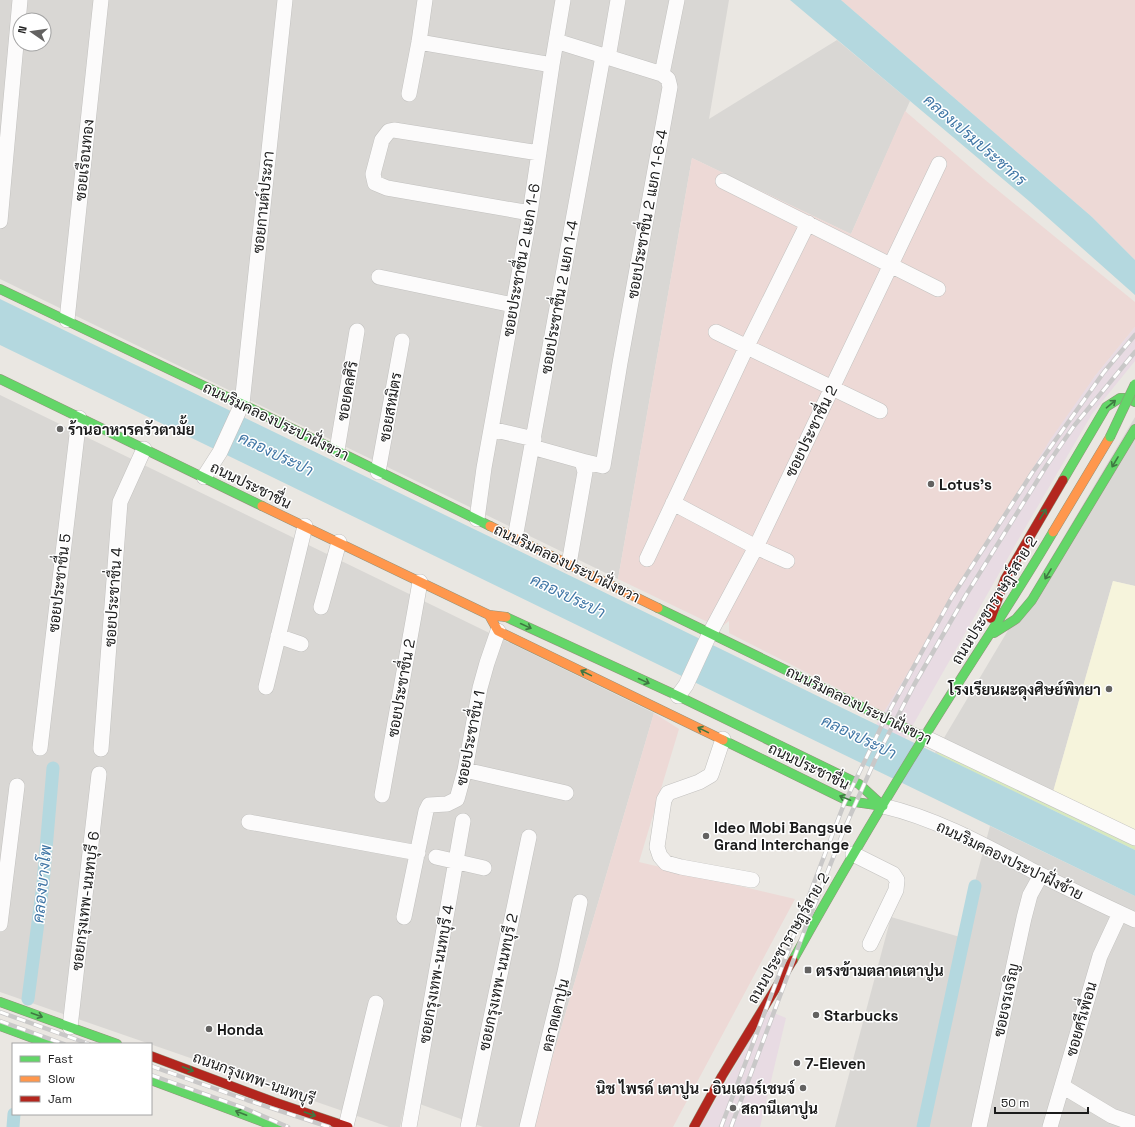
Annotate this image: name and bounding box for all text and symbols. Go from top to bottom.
north arrow [12,12,52,52]
text: N [15,25,30,35]
water label: คลองเปรมประชากร [919,90,1032,191]
street label: ซอยเรือนทอง [70,118,98,202]
street label: ซอยประชาชื่น 2 แยก 1-6-4 [618,127,671,300]
street label: ซอยกานต์ประภา [248,150,278,254]
street label: ซอยประชาชื่น 2 แยก 1-6 [493,181,544,338]
street label: ซอยประชาชื่น 2 แยก 1-4 [531,218,582,375]
street label: ซอยดลศิริ [332,360,362,422]
street label: ซอยสหมิตร [375,371,405,443]
street label: ถนนริมคลองประปาฝั่งขวา [200,378,352,464]
street label: ซอยประชาชื่น 2 [776,380,841,480]
one-way arrow [1106,400,1116,409]
place label: ร้านอาหารครัวตามั้ย [68,415,195,439]
marker: ร้านอาหารครัวตามั้ย [55,424,65,434]
water label: คลองประปา [236,428,316,480]
street label: ถนนประชาชื่น [207,453,297,513]
one-way arrow [1111,456,1119,467]
place label: Lotus's [939,475,992,494]
marker: Lotus's [926,479,936,489]
one-way arrow [1040,508,1048,520]
street label: ถนนริมคลองประปาฝั่งขวา [491,520,643,606]
street label: ซอยประชาชื่น 5 [39,532,74,634]
street label: ถนนประชาราษฎร์สาย 2 [947,532,1042,668]
street label: ซอยประชาชื่น 4 [95,546,126,648]
one-way arrow [1043,568,1051,580]
water label: คลองประปา [528,570,608,622]
one-way arrow [520,623,532,630]
street label: ซอยประชาชื่น 2 [378,636,419,739]
street label: ถนนริมคลองประปาฝั่งขวา [783,662,935,748]
one-way arrow [580,669,592,676]
one-way arrow [638,677,650,685]
place label: โรงเรียนผะดุงศิษย์พิทยา [947,679,1101,701]
marker: โรงเรียนผะดุงศิษย์พิทยา [1104,684,1114,694]
street label: ซอยประชาชื่น 1 [447,688,489,787]
water label: คลองประปา [819,711,899,763]
one-way arrow [697,726,709,733]
street label: ถนนประชาชื่น [765,734,855,794]
one-way arrow [839,794,851,802]
street label: ถนนริมคลองประปาฝั่งซ้าย [933,812,1089,904]
place label: Ideo Mobi Bangsue Grand Interchange [714,818,852,854]
street label: ซอยกรุงเทพ-นนทบุรี 6 [67,830,105,972]
marker: Ideo Mobi Bangsue Grand Interchange [701,831,711,841]
water label: คลองบางโพ [26,843,57,924]
street label: ถนนประชาราษฎร์สาย 2 [743,869,834,1007]
street label: ซอยกรุงเทพ-นนทบุรี 4 [414,903,460,1045]
street label: ซอยกรุงเทพ-นนทบุรี 2 [474,911,524,1053]
place label: ตรงข้ามตลาดเตาปูน [816,961,944,982]
street label: ซอยจรเจริญ [989,961,1023,1039]
marker: ตรงข้ามตลาดเตาปูน [803,965,813,975]
street label: ตลาดเตาปูน [537,977,574,1054]
street label: ซอยศรีเพื่อน [1056,978,1101,1058]
place label: Starbucks [824,1006,898,1025]
marker: Starbucks [811,1010,821,1020]
one-way arrow [30,1012,42,1020]
place label: Honda [217,1020,264,1039]
marker: Honda [204,1024,214,1034]
legend [12,1043,152,1115]
street label: ถนนกรุงเทพ-นนทบุรี [190,1047,318,1111]
text: Fast [48,1051,73,1067]
place label: 7-Eleven [805,1054,866,1073]
marker: 7-Eleven [792,1058,802,1068]
one-way arrow [181,1065,193,1073]
text: Slow [48,1071,75,1087]
place label: นิช ไพรด์ เตาปูน - อินเตอร์เชนจ์ [596,1079,796,1100]
marker: นิช ไพรด์ เตาปูน - อินเตอร์เชนจ์ [798,1083,808,1093]
scale bar [995,1089,1088,1115]
text: Jam [48,1091,72,1107]
text: 50 m [1001,1095,1029,1111]
place label: สถานีเตาปูน [741,1099,818,1120]
marker: สถานีเตาปูน [728,1103,738,1113]
one-way arrow [235,1109,247,1117]
one-way arrow [303,1111,316,1118]

